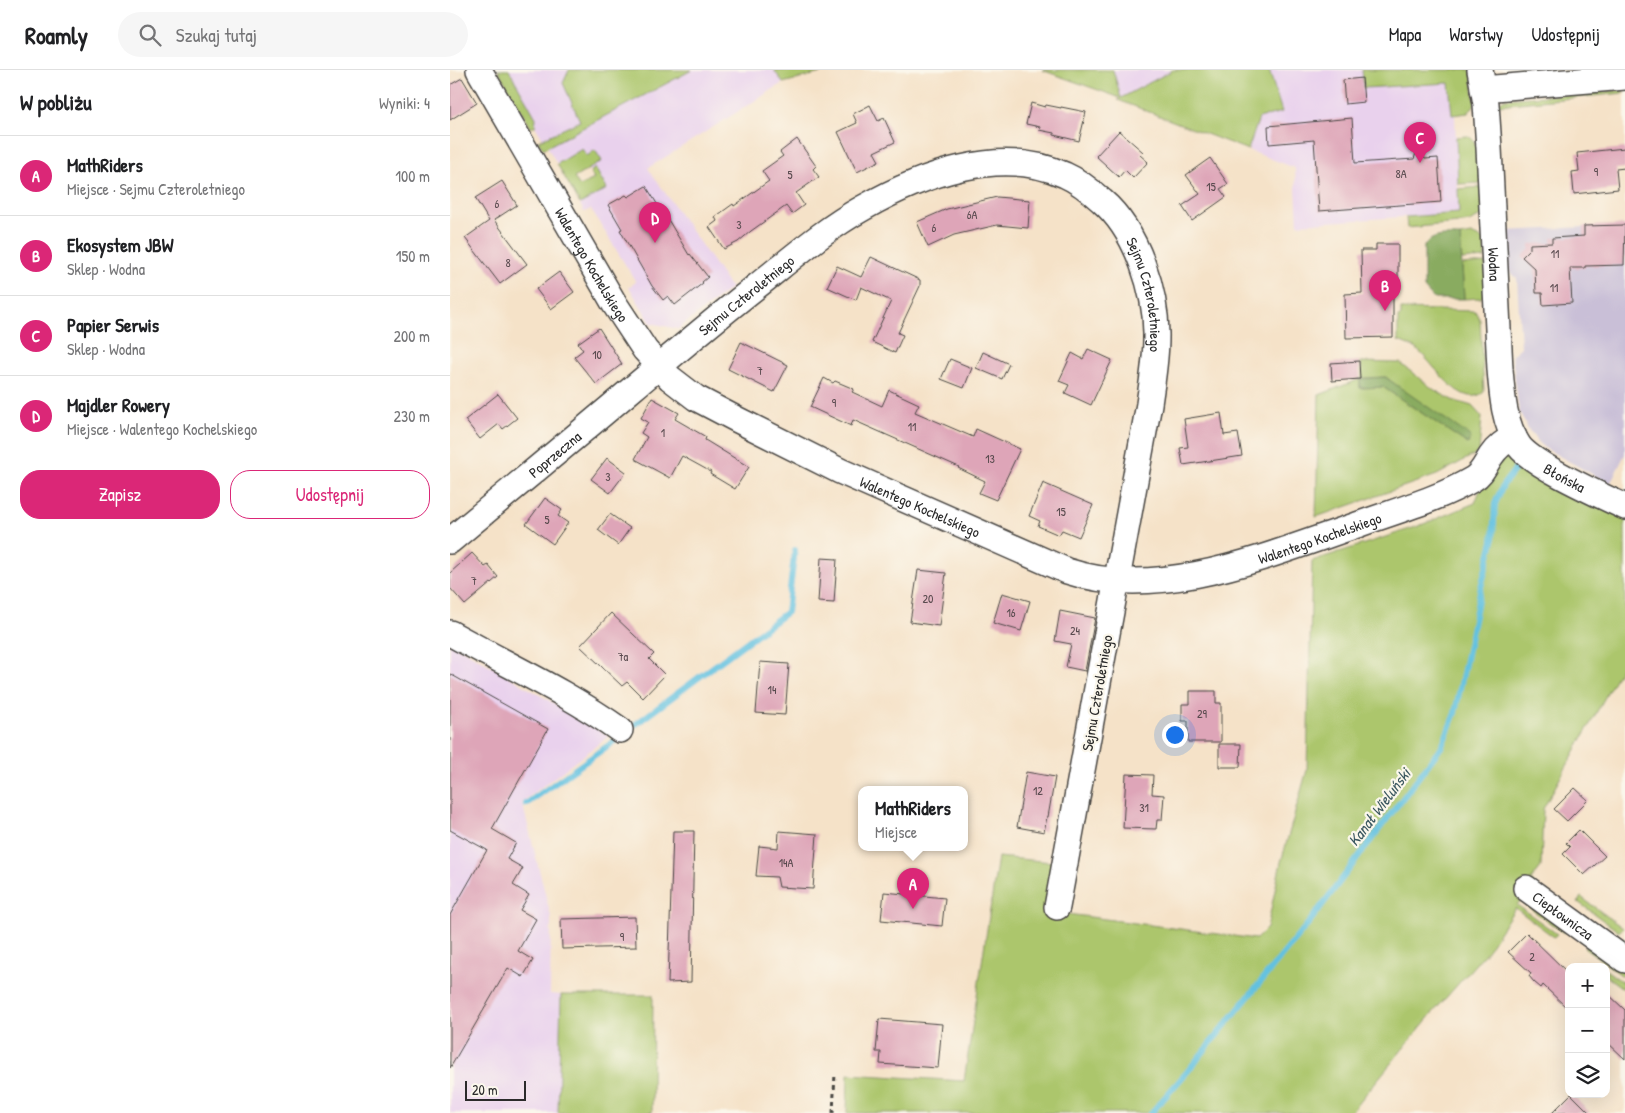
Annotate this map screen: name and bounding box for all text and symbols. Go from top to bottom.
search box [118,12,468,57]
text: Roamly [25,19,88,51]
icon: search [136,21,164,49]
text: Szukaj tutaj [176,22,257,48]
text: Mapa [1389,22,1421,47]
text: Warstwy [1449,22,1503,47]
text: Udostępnij [1531,22,1600,47]
text: W pobliżu [20,88,92,117]
text: Wyniki: 4 [379,92,430,114]
pin: C [1404,122,1436,163]
text: MathRiders [67,152,143,178]
house number: 9 [1594,163,1599,180]
text: A [32,165,40,187]
text: 100 m [395,165,430,187]
house number: 8A [1395,165,1407,182]
house number: 5 [787,166,793,183]
text: Miejsce · Sejmu Czteroletniego [67,178,245,200]
house number: 15 [1206,178,1216,195]
house number: 6 [495,195,500,212]
pin: D [639,202,671,243]
street label: Walentego Kochelskiego [550,203,634,326]
house number: 6A [967,206,977,223]
house number: 3 [736,216,742,233]
house number: 6 [932,219,937,236]
text: Ekosystem JBW [67,232,173,258]
street label: Sejmu Czteroletniego [1122,233,1167,353]
text: B [32,245,40,267]
text: 150 m [396,245,430,267]
house number: 11 [1551,245,1559,262]
street label: Wodna [1483,247,1506,282]
street label: Sejmu Czteroletniego [694,250,798,340]
house number: 8 [505,254,511,271]
text: Sklep · Wodna [67,258,145,280]
pin: B [1369,270,1401,311]
house number: 11 [1550,279,1558,296]
text: Papier Serwis [67,312,159,338]
text: C [32,325,40,347]
text: 200 m [394,325,430,347]
text: Sklep · Wodna [67,338,145,360]
house number: 10 [592,346,602,363]
house number: 7 [757,362,763,379]
text: Majdler Rowery [67,392,170,418]
house number: 9 [832,394,837,411]
text: D [32,405,40,427]
text: 230 m [394,405,430,427]
text: Miejsce · Walentego Kochelskiego [67,418,257,440]
house number: 11 [908,418,916,435]
house number: 1 [661,424,665,441]
street label: Poprzeczna [524,426,586,482]
house number: 13 [985,450,995,467]
street label: Błońska [1540,458,1589,497]
house number: 3 [605,468,611,485]
button: Zapisz [20,470,220,519]
button: Udostępnij [230,470,430,519]
street label: Walentego Kochelskiego [857,471,984,542]
house number: 15 [1056,503,1066,520]
street label: Walentego Kochelskiego [1255,507,1384,569]
house number: 5 [544,511,550,528]
house number: 7 [471,572,477,589]
house number: 20 [923,590,934,607]
house number: 16 [1006,604,1016,621]
house number: 24 [1070,622,1081,639]
street label: Sejmu Czteroletniego [1076,633,1118,753]
house number: 7a [618,648,629,665]
house number: 14 [768,681,777,698]
house number: 29 [1197,705,1208,722]
your location [1162,722,1188,748]
water label: Kanał Wieluński [1343,763,1416,850]
house number: 12 [1033,782,1043,799]
popup [858,786,968,851]
text: MathRiders [875,795,951,821]
house number: 31 [1139,799,1149,816]
text: Miejsce [875,821,917,843]
house number: 14A [779,854,793,871]
pin: A [897,868,929,909]
street label: Ciepłownicza [1528,886,1598,944]
house number: 9 [620,928,625,945]
house number: 2 [1529,948,1535,965]
map controls [1565,963,1610,1098]
button: + [1565,963,1610,1008]
button: − [1565,1008,1610,1053]
button: layers [1565,1053,1610,1098]
scale bar [465,1078,526,1101]
text: 20 m [472,1080,498,1099]

